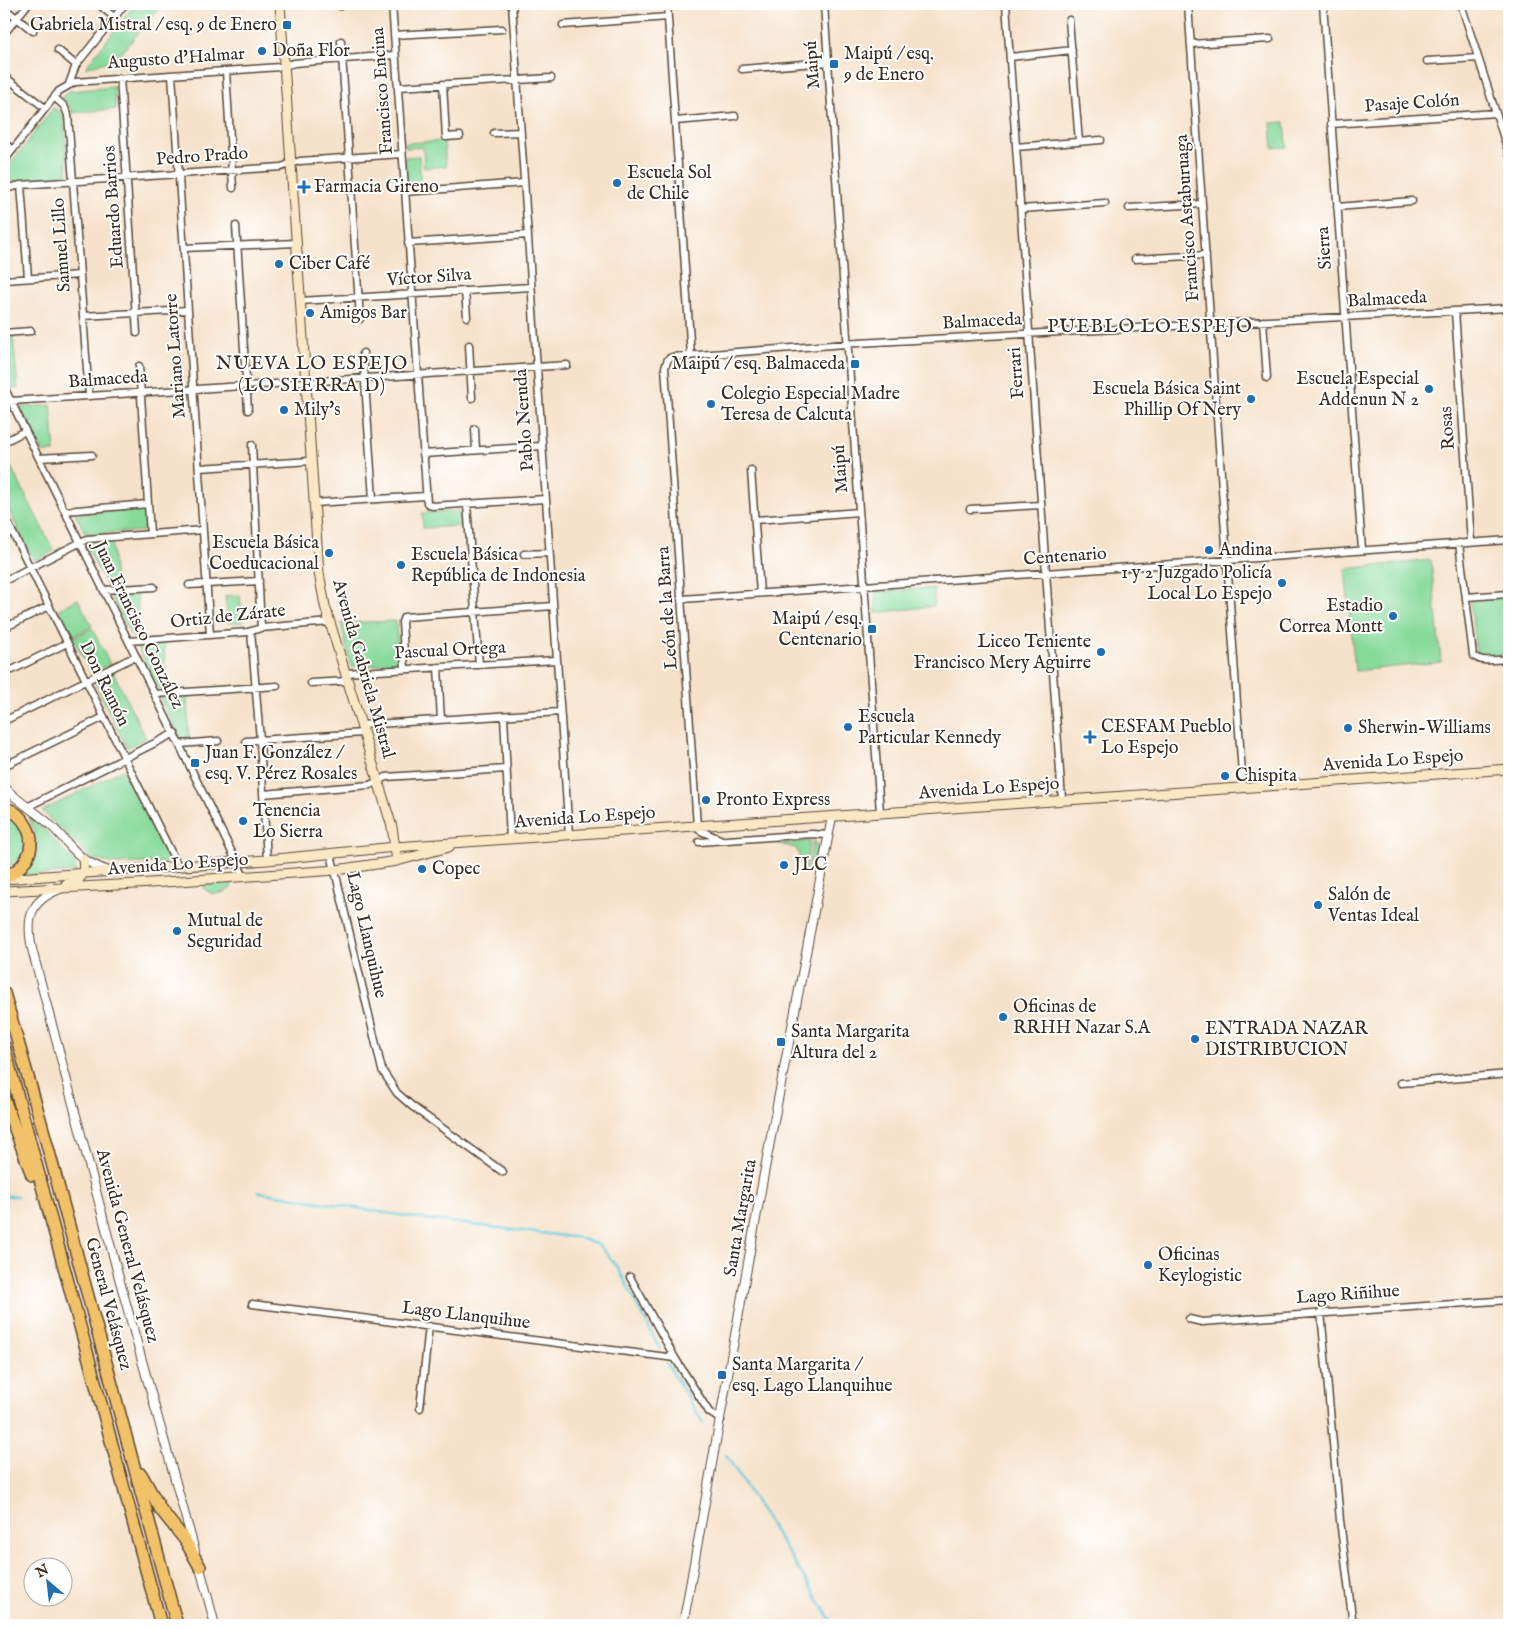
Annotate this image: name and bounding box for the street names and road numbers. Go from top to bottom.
street label: Francisco Encina [367,26,399,155]
street label: Maipú [800,40,826,90]
street label: Augusto d'Halmar [106,43,246,75]
street label: Pasaje Colón [1364,89,1461,119]
street label: Francisco Astaburuaga [1171,133,1205,303]
street label: Pedro Prado [155,142,249,172]
street label: Eduardo Barrios [98,145,130,269]
street label: Samuel Lillo [47,197,77,293]
street label: Sierra [1312,225,1338,270]
street label: Víctor Silva [385,264,472,292]
street label: Balmaceda [1347,286,1428,314]
street label: Mariano Latorre [160,293,192,419]
street label: Balmaceda [942,308,1023,336]
street label: Ferrari [1004,346,1030,400]
street label: Balmaceda [67,366,149,394]
street label: Pablo Neruda [510,368,540,472]
street label: Rosas [1435,405,1461,451]
street label: Maipú [828,444,854,494]
street label: Juan Francisco González [86,535,189,713]
street label: Centenario [1023,543,1108,571]
street label: León de la Barra [652,545,684,670]
street label: Avenida Gabriela Mistral [326,576,400,761]
street label: Ortiz de Zárate [169,600,287,634]
street label: Pascual Ortega [394,637,507,665]
street label: Don Ramón [73,638,135,731]
street label: Avenida Lo Espejo [1321,745,1464,777]
street label: Avenida Lo Espejo [917,773,1060,805]
street label: Avenida Lo Espejo [513,802,656,834]
street label: Avenida Lo Espejo [106,849,249,881]
street label: Lago Llanquihue [340,870,392,1000]
street label: Avenida General Velásquez [91,1147,163,1345]
street label: Santa Margarita [719,1157,763,1278]
street label: General Velásquez [80,1235,136,1373]
street label: Lago Riñihue [1295,1280,1401,1310]
street label: Lago Llanquihue [401,1297,531,1335]

